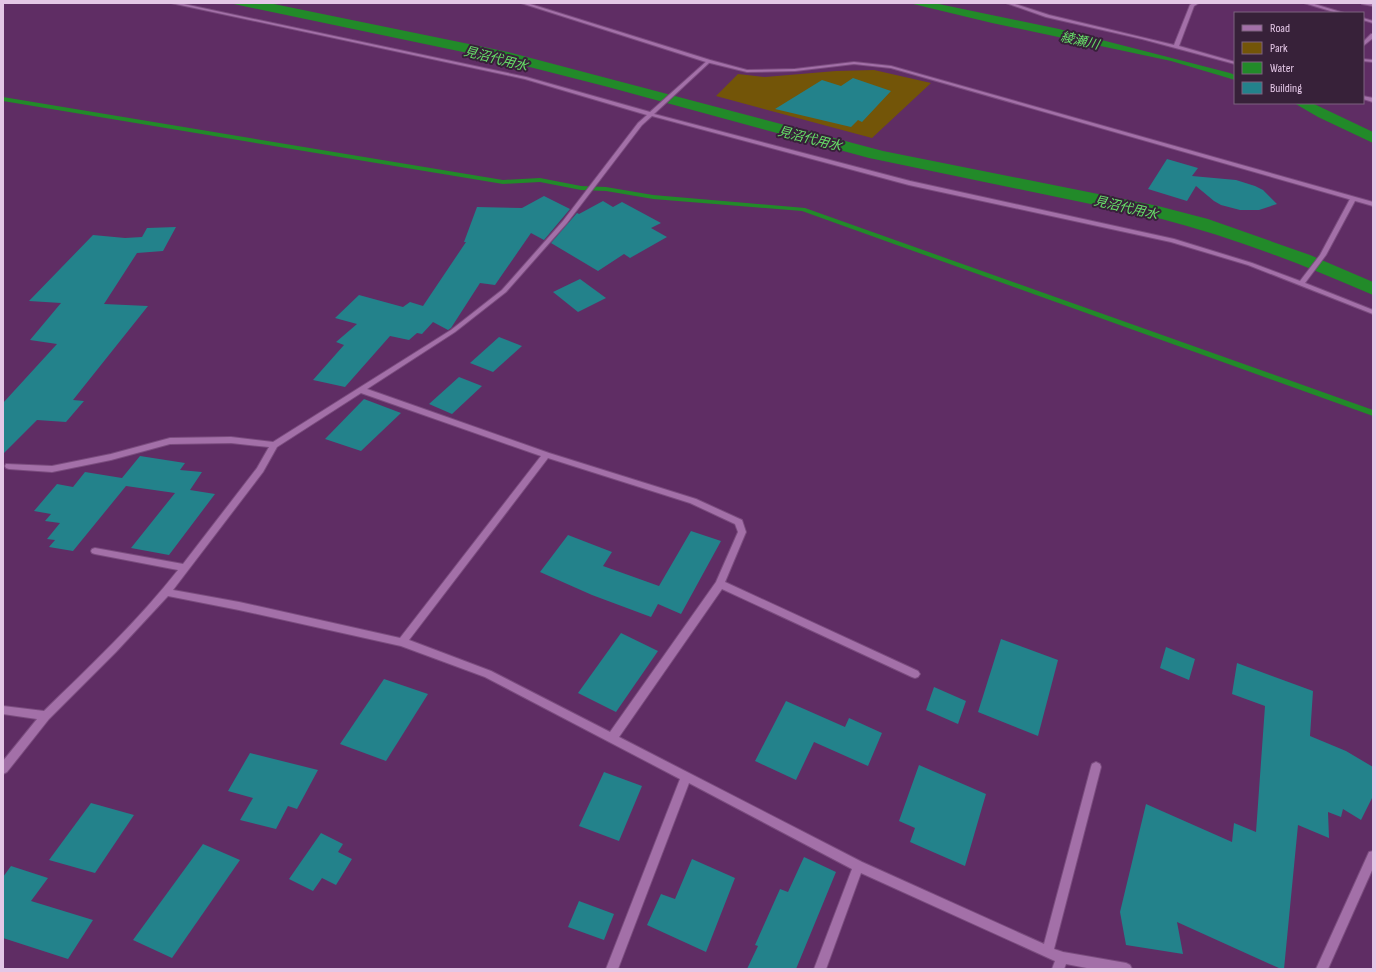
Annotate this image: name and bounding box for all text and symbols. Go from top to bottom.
legend [1234,12,1364,104]
text: Road [1270,21,1290,36]
water label: 綾瀬川 [1059,29,1103,54]
text: Park [1270,41,1288,56]
water label: 見沼代用水 [462,43,531,75]
text: Water [1270,61,1294,76]
text: Building [1270,81,1302,96]
water label: 見沼代用水 [776,123,845,155]
water label: 見沼代用水 [1092,193,1161,224]

